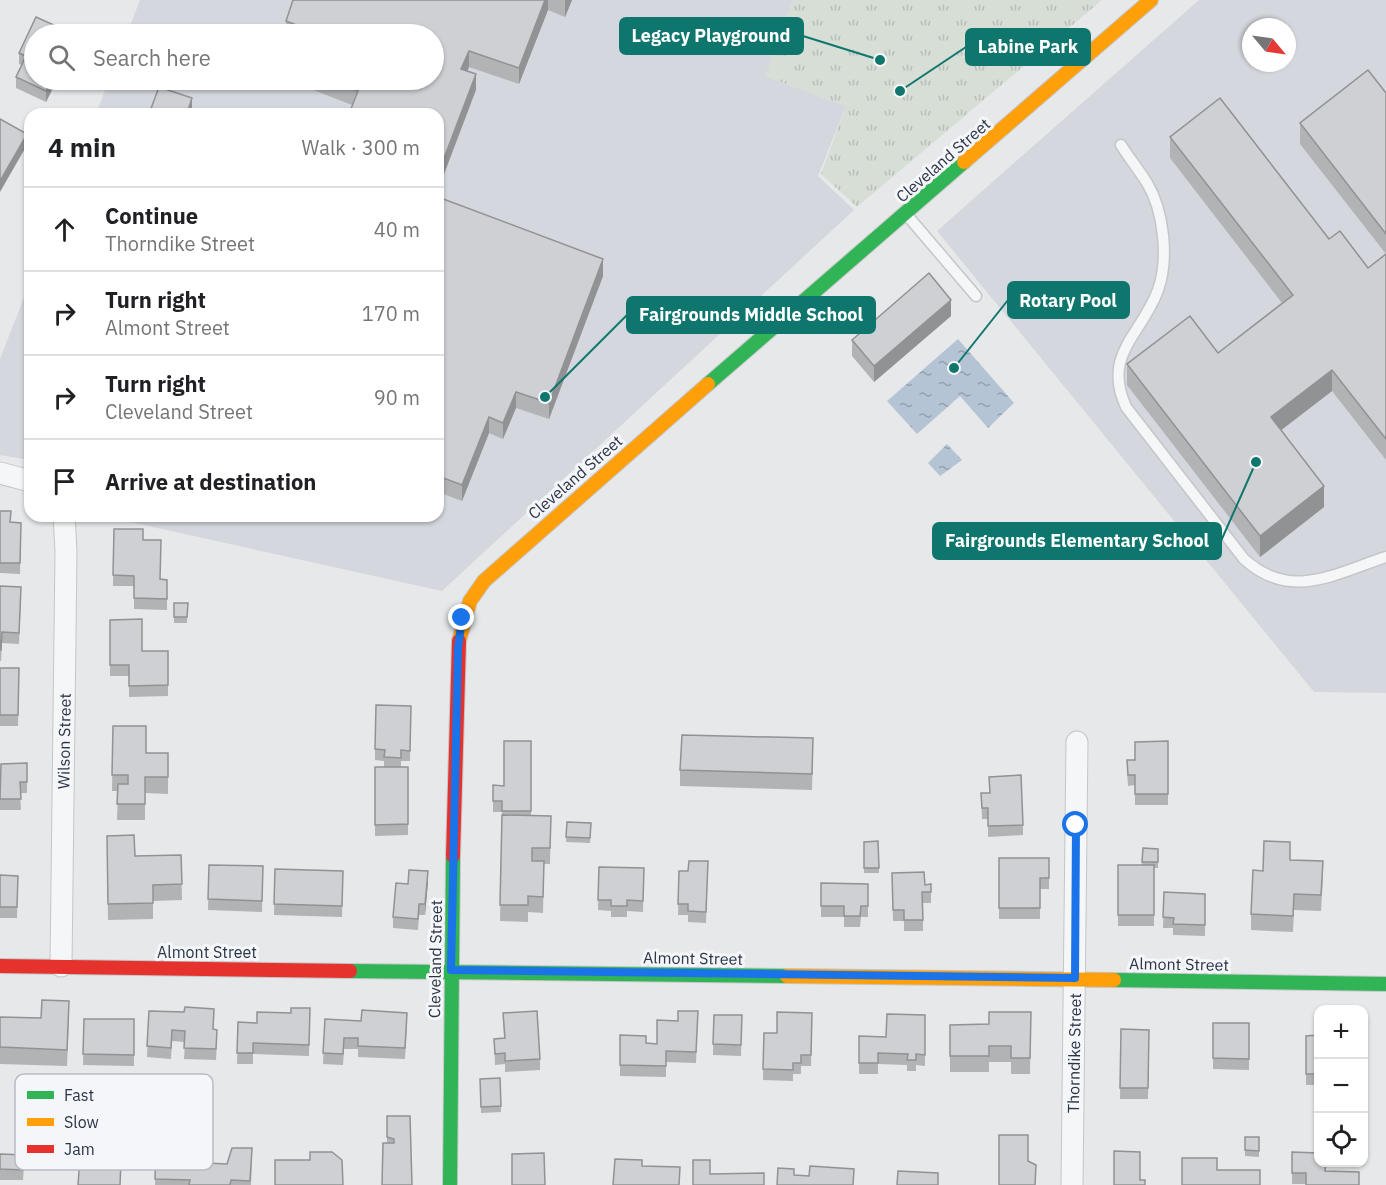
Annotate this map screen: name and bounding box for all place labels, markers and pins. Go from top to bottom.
callout: Legacy Playground [620,18,803,54]
callout: Labine Park [966,29,1090,65]
callout: Rotary Pool [1008,282,1129,318]
callout: Fairgrounds Middle School [627,297,875,333]
callout: Fairgrounds Elementary School [933,523,1221,559]

